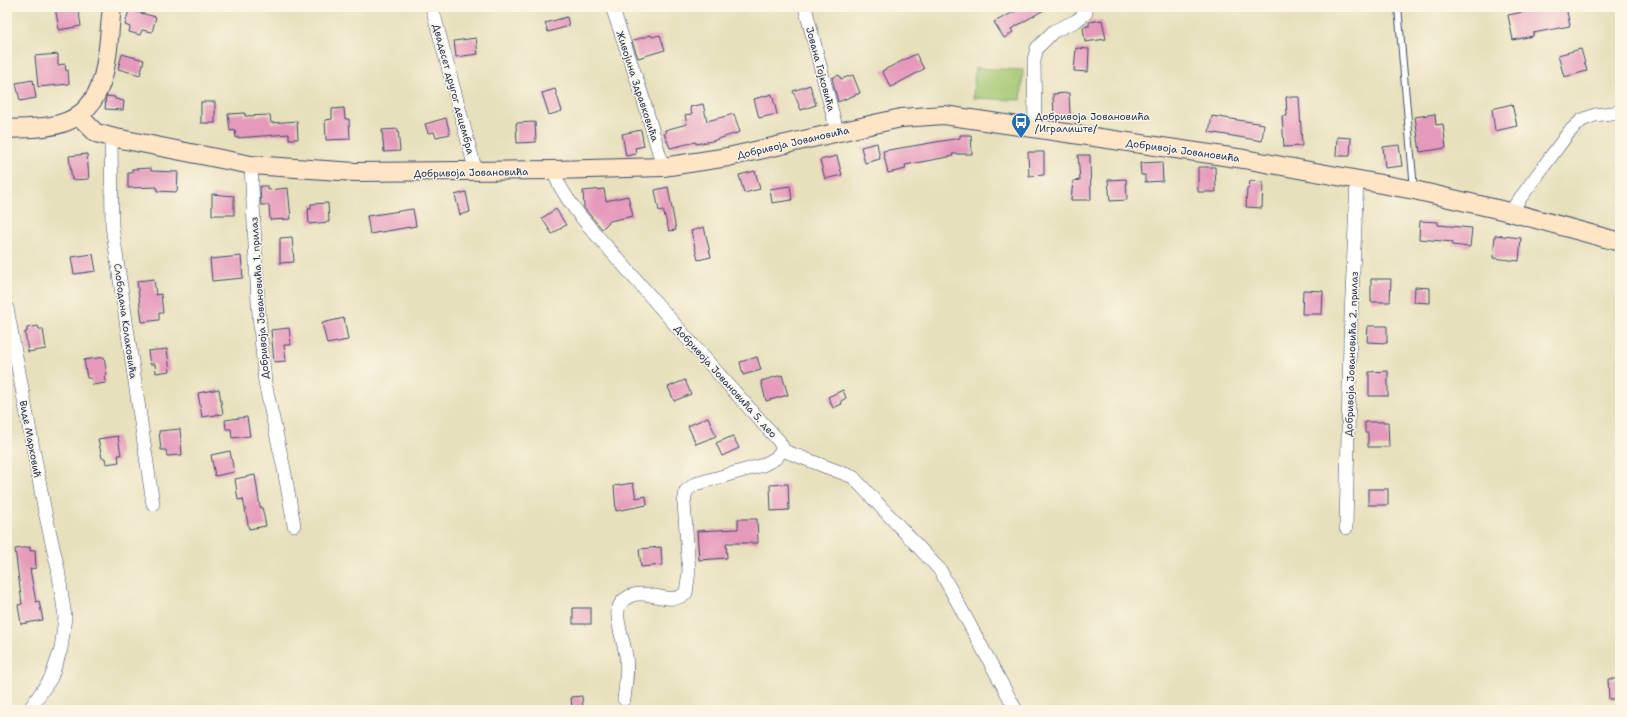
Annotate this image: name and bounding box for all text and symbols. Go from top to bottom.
street label: Двадесет другог децембра [430,22,477,157]
street label: Јована Гојковића [803,25,838,114]
street label: Живојина Здравковића [613,29,662,144]
place label: Добривоја Јовановића /Игралиште/ [1035,110,1151,135]
bus stop icon: Добривоја Јовановића /Игралиште/ [1010,111,1032,139]
street label: Добривоја Јовановића [736,123,851,162]
street label: Добривоја Јовановића [1125,136,1241,165]
street label: Добривоја Јовановића [413,165,529,180]
street label: Добривоја Јовановића 1. прилаз [247,216,272,379]
street label: Слободана Колаковића [111,263,140,380]
street label: Добривоја Јовановића 2. прилаз [1342,271,1361,437]
street label: Добривоја Јовановића 5. део [671,322,780,441]
street label: Виде Марковић [17,399,44,479]

